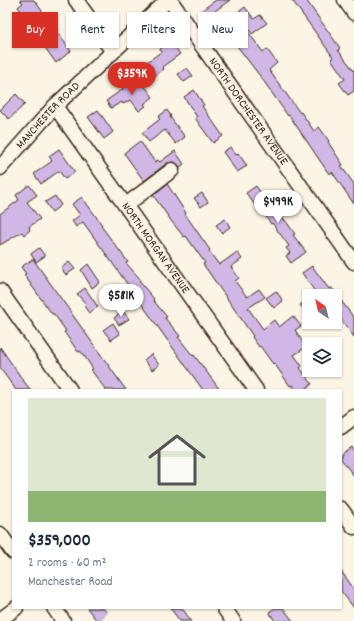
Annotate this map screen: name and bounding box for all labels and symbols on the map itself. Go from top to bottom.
street label: NORTH DORCHESTER AVENUE [204,54,292,169]
pin: $359K [104,62,160,96]
street label: MANCHESTER ROAD [12,78,84,153]
pin: $499K [250,190,306,224]
street label: NORTH MORGAN AVENUE [117,199,194,298]
pin: $581K [93,284,149,318]
north arrow [302,289,342,329]

